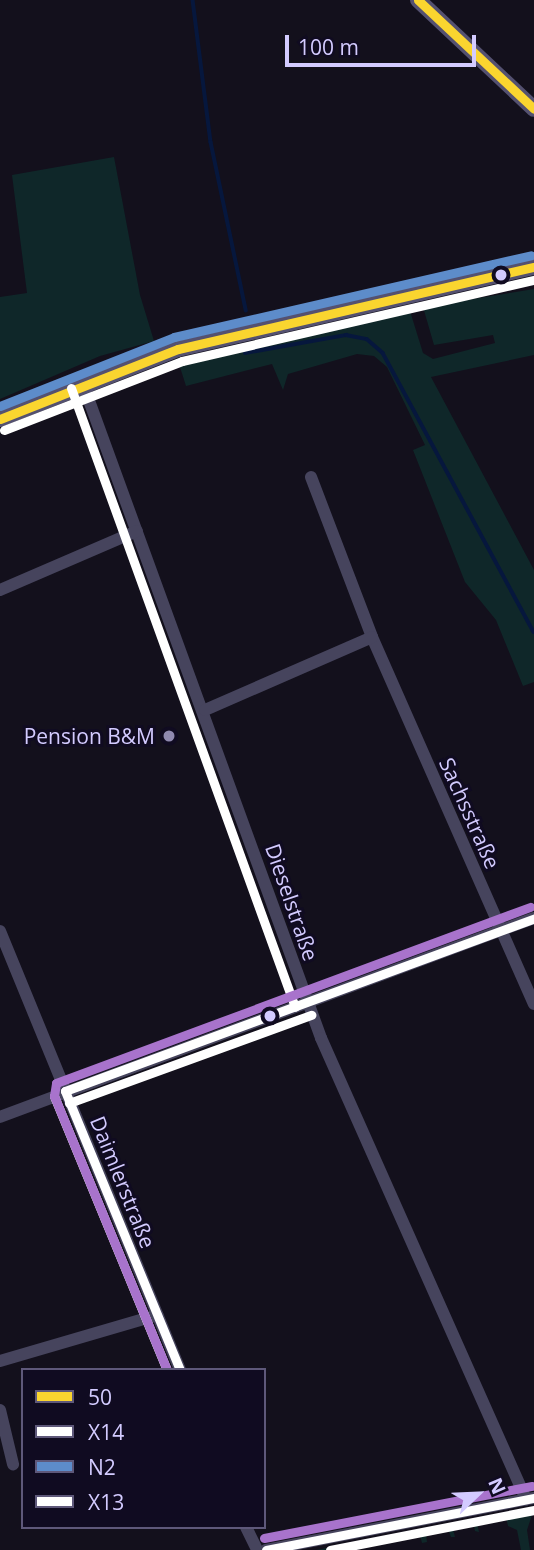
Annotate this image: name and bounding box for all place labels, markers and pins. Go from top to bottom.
unlabelled marker [494,268,508,282]
place label: Pension B&M [24,723,155,749]
marker: Pension B&M [161,728,177,744]
unlabelled marker [263,1009,277,1023]

